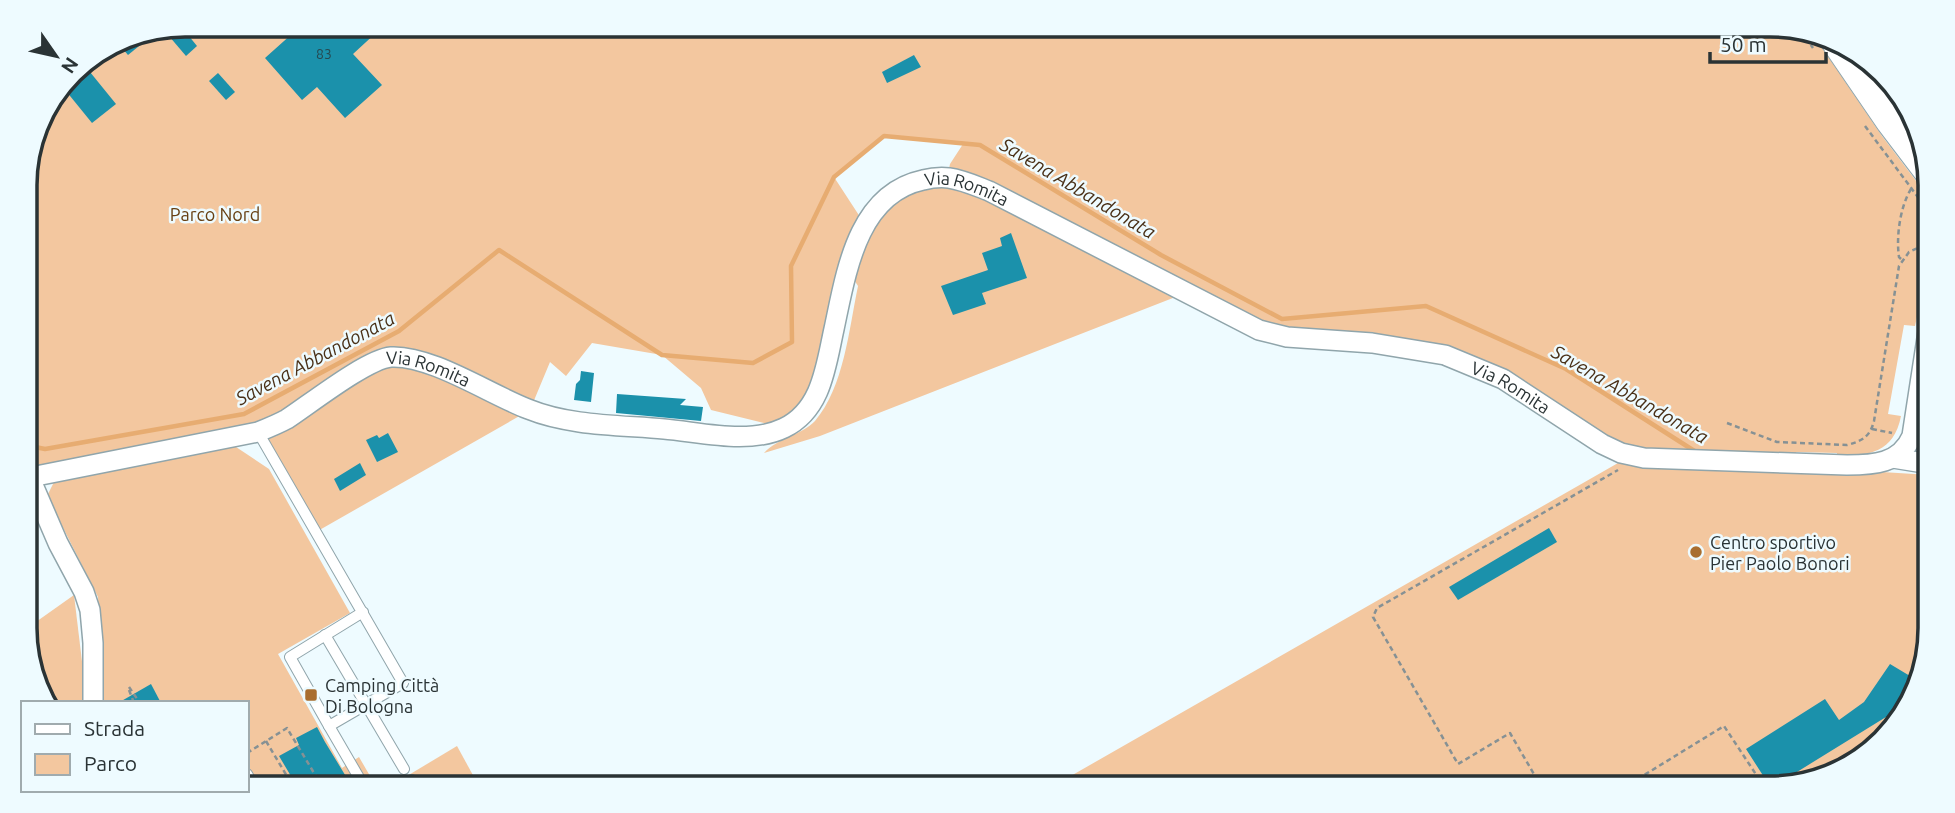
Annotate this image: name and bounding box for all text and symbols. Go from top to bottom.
north arrow [21,21,91,91]
scale bar [1710,21,1826,65]
text: 50 m [1720,32,1767,56]
house number: 83 [316,46,332,62]
text: N [57,53,83,78]
water label: Savena Abbandonata [996,132,1160,243]
street label: Via Romita [923,167,1012,209]
park label: Parco Nord [170,204,260,224]
water label: Savena Abbandonata [231,307,398,410]
water label: Savena Abbandonata [1547,340,1712,448]
street label: Via Romita [386,347,474,390]
street label: Via Romita [1468,357,1554,417]
place label: Centro sportivo Pier Paolo Bonori [1710,532,1850,573]
marker: Centro sportivo Pier Paolo Bonori [1688,544,1704,560]
place label: Camping Città Di Bologna [325,675,439,716]
marker: Camping Città Di Bologna [303,687,319,703]
legend [21,701,248,792]
text: Strada [84,716,145,740]
text: Parco [84,751,137,775]

